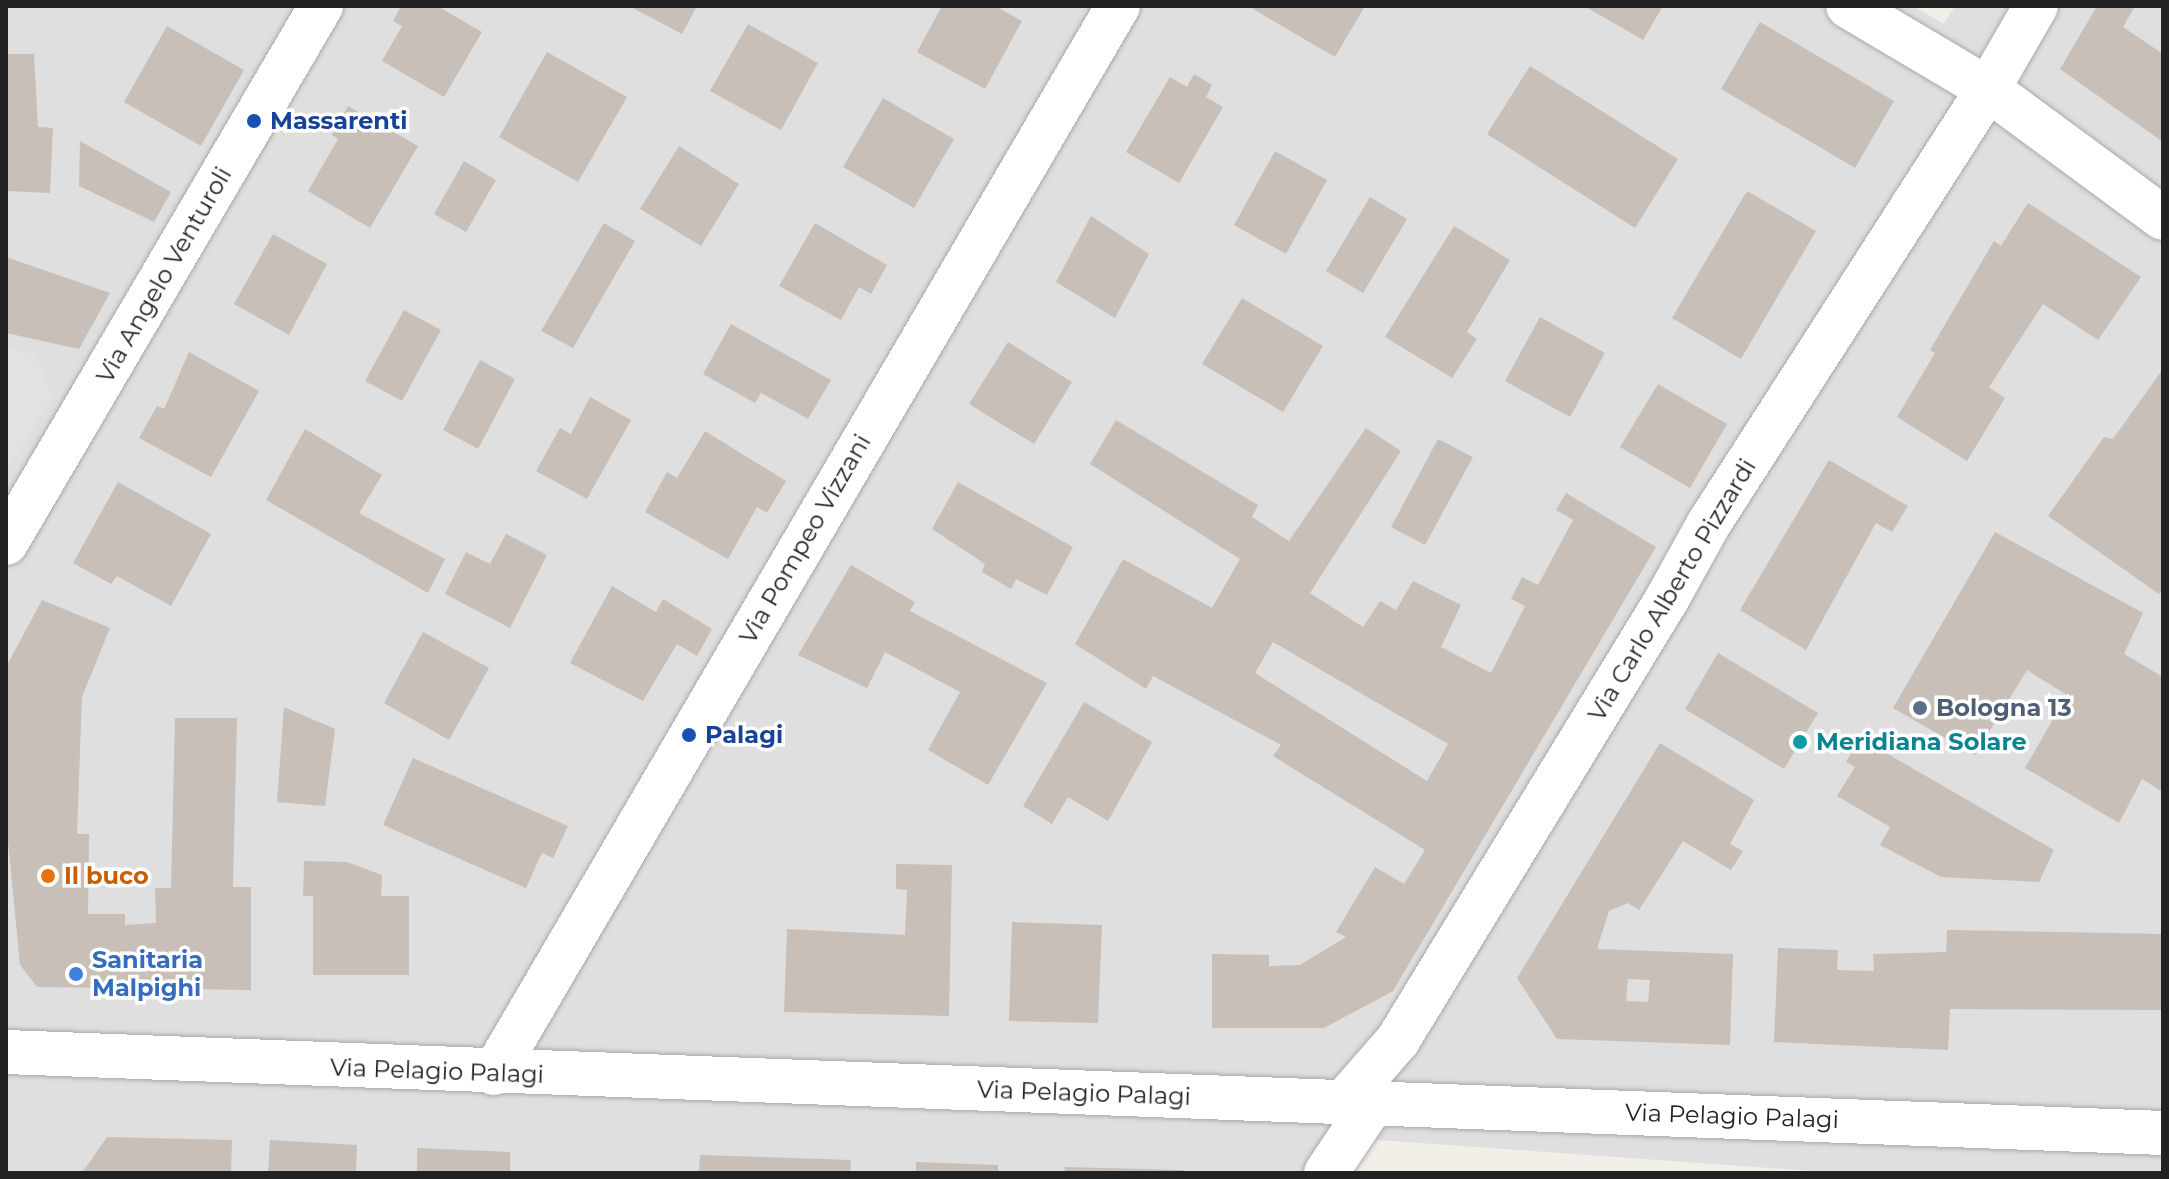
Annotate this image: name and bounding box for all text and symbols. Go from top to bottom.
place label: Massarenti [270,107,408,135]
marker: Massarenti [245,112,263,130]
street label: Via Angelo Venturoli [90,162,238,388]
street label: Via Pompeo Vizzani [733,429,877,649]
street label: Via Carlo Alberto Pizzardi [1582,454,1762,726]
place label: Bologna 13 [1936,694,2072,722]
marker: Bologna 13 [1911,699,1929,717]
place label: Palagi [705,721,783,749]
marker: Palagi [680,726,698,744]
place label: Meridiana Solare [1816,728,2027,756]
marker: Meridiana Solare [1791,733,1809,751]
place label: Il buco [64,862,149,890]
marker: Il buco [39,867,57,885]
place label: Sanitaria Malpighi [92,946,203,1002]
marker: Sanitaria Malpighi [67,965,85,983]
street label: Via Pelagio Palagi [330,1053,544,1089]
street label: Via Pelagio Palagi [977,1075,1191,1111]
street label: Via Pelagio Palagi [1625,1098,1839,1134]

